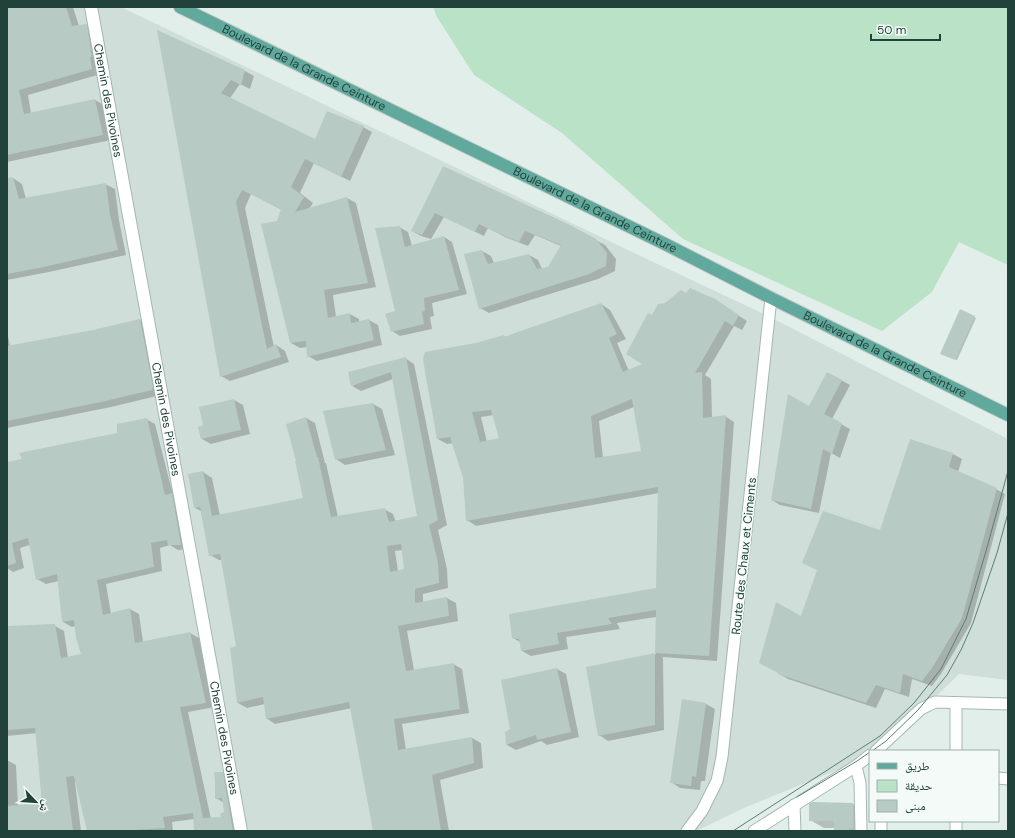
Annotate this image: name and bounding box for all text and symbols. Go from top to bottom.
scale bar [871,16,940,42]
street label: Boulevard de la Grande Ceinture [219,21,389,114]
text: 50 m [877,22,906,38]
street label: Chemin des Pivoines [90,42,126,159]
street label: Boulevard de la Grande Ceinture [511,163,680,257]
street label: Boulevard de la Grande Ceinture [801,307,970,402]
street label: Chemin des Pivoines [148,361,184,477]
street label: Route des Chaux et Ciments [728,477,760,635]
street label: Chemin des Pivoines [206,680,242,796]
legend [869,750,999,822]
text: طريق [905,758,930,774]
text: حديقة [905,778,933,794]
north arrow [16,782,56,822]
text: ش [35,798,54,815]
text: مبنى [905,798,926,814]

